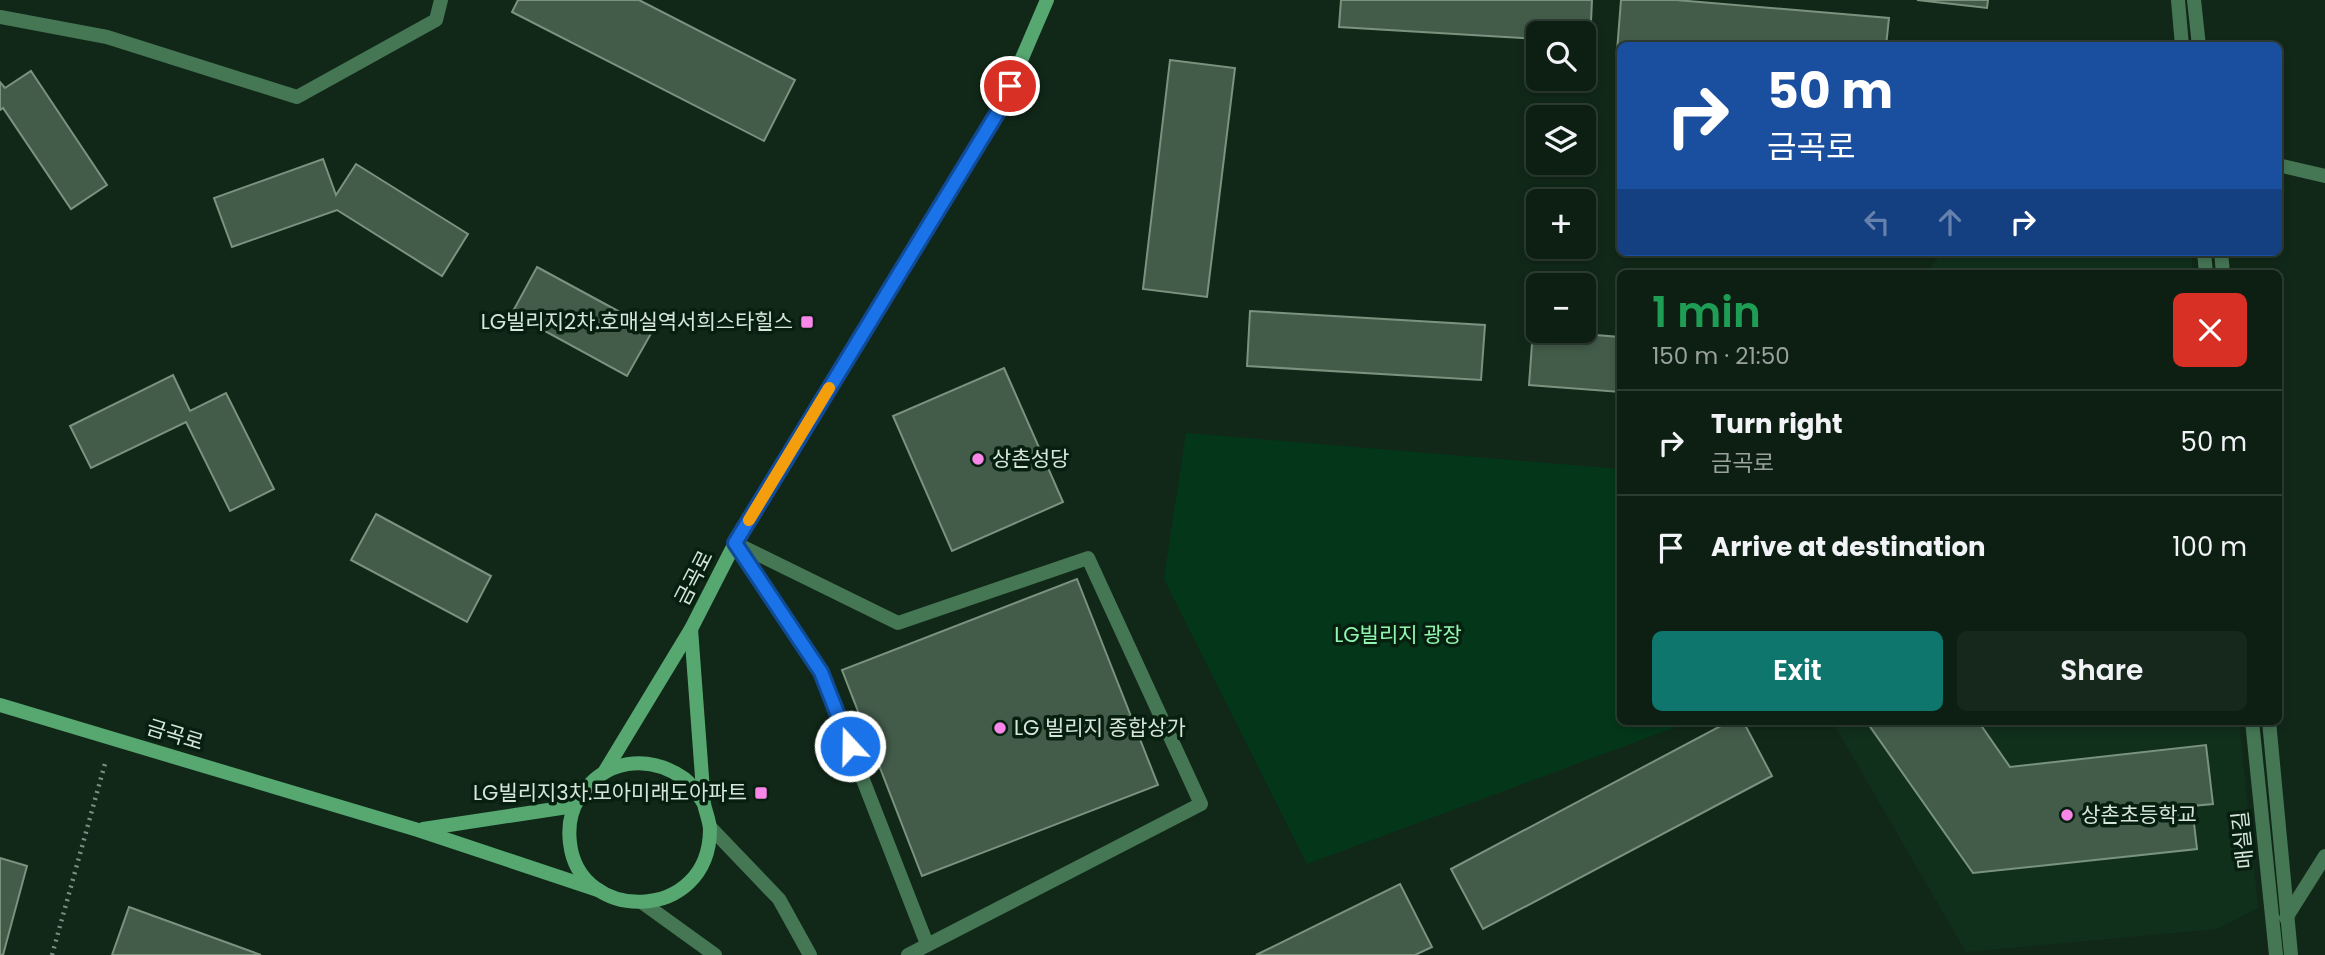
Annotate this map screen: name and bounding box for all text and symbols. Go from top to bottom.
map controls [1526,21,1596,343]
button: search [1526,21,1596,91]
pin [980,56,1040,116]
text: 50 m [1767,57,1893,125]
icon: arrive [991,67,1029,105]
icon: right [1652,70,1743,161]
button: layers [1526,105,1596,175]
text: 금곡로 [1767,124,1855,169]
button: + [1526,189,1596,259]
icon: left [1858,203,1896,241]
icon: ahead [1931,203,1969,241]
icon: right [2004,203,2042,241]
button: − [1526,273,1596,343]
text: 1 min [1652,283,1761,342]
button: close [2173,293,2247,367]
place label: LG빌리지2차.호매실역서희스타힐스 [481,307,793,336]
marker: LG빌리지2차.호매실역서희스타힐스 [799,314,815,330]
text: 150 m · 21:50 [1652,340,1790,372]
text: Turn right [1711,406,1843,442]
icon: right [1652,424,1690,462]
text: 50 m [2181,424,2247,460]
place label: 상촌성당 [992,444,1069,473]
text: 금곡로 [1711,447,1774,479]
marker: 상촌성당 [970,451,986,467]
icon: arrive [1652,529,1690,567]
text: Arrive at destination [1711,529,1986,565]
text: 100 m [2172,529,2247,565]
street label: 금곡로 [667,545,720,610]
park label: LG빌리지 광장 [1334,620,1462,649]
button: Exit [1652,631,1943,711]
button: Share [1957,631,2247,711]
position arrow [813,709,887,783]
street label: 금곡로 [143,712,207,757]
place label: LG 빌리지 종합상가 [1014,713,1186,742]
marker: LG 빌리지 종합상가 [992,720,1008,736]
place label: LG빌리지3차.모아미래도아파트 [473,778,747,807]
marker: LG빌리지3차.모아미래도아파트 [753,785,769,801]
place label: 상촌초등학교 [2081,800,2197,829]
marker: 상촌초등학교 [2059,807,2075,823]
street label: 매실길 [2225,810,2260,870]

